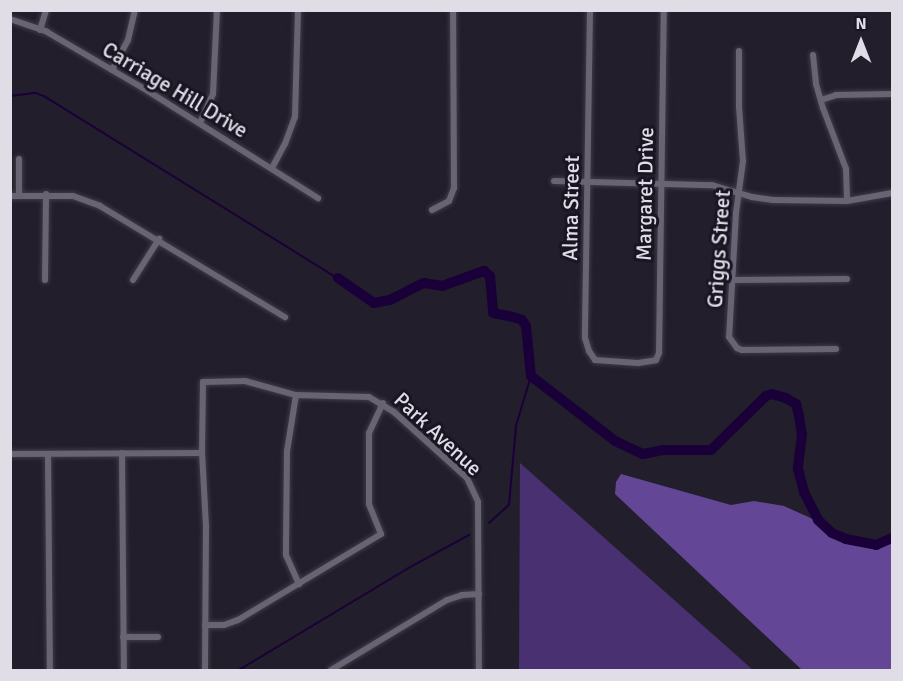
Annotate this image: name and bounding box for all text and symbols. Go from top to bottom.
north arrow [831,12,891,72]
text: N [855,14,867,34]
street label: Carriage Hill Drive [98,37,252,143]
street label: Margaret Drive [631,127,659,261]
street label: Alma Street [557,155,585,261]
street label: Griggs Street [702,189,736,309]
street label: Park Avenue [389,387,487,481]

